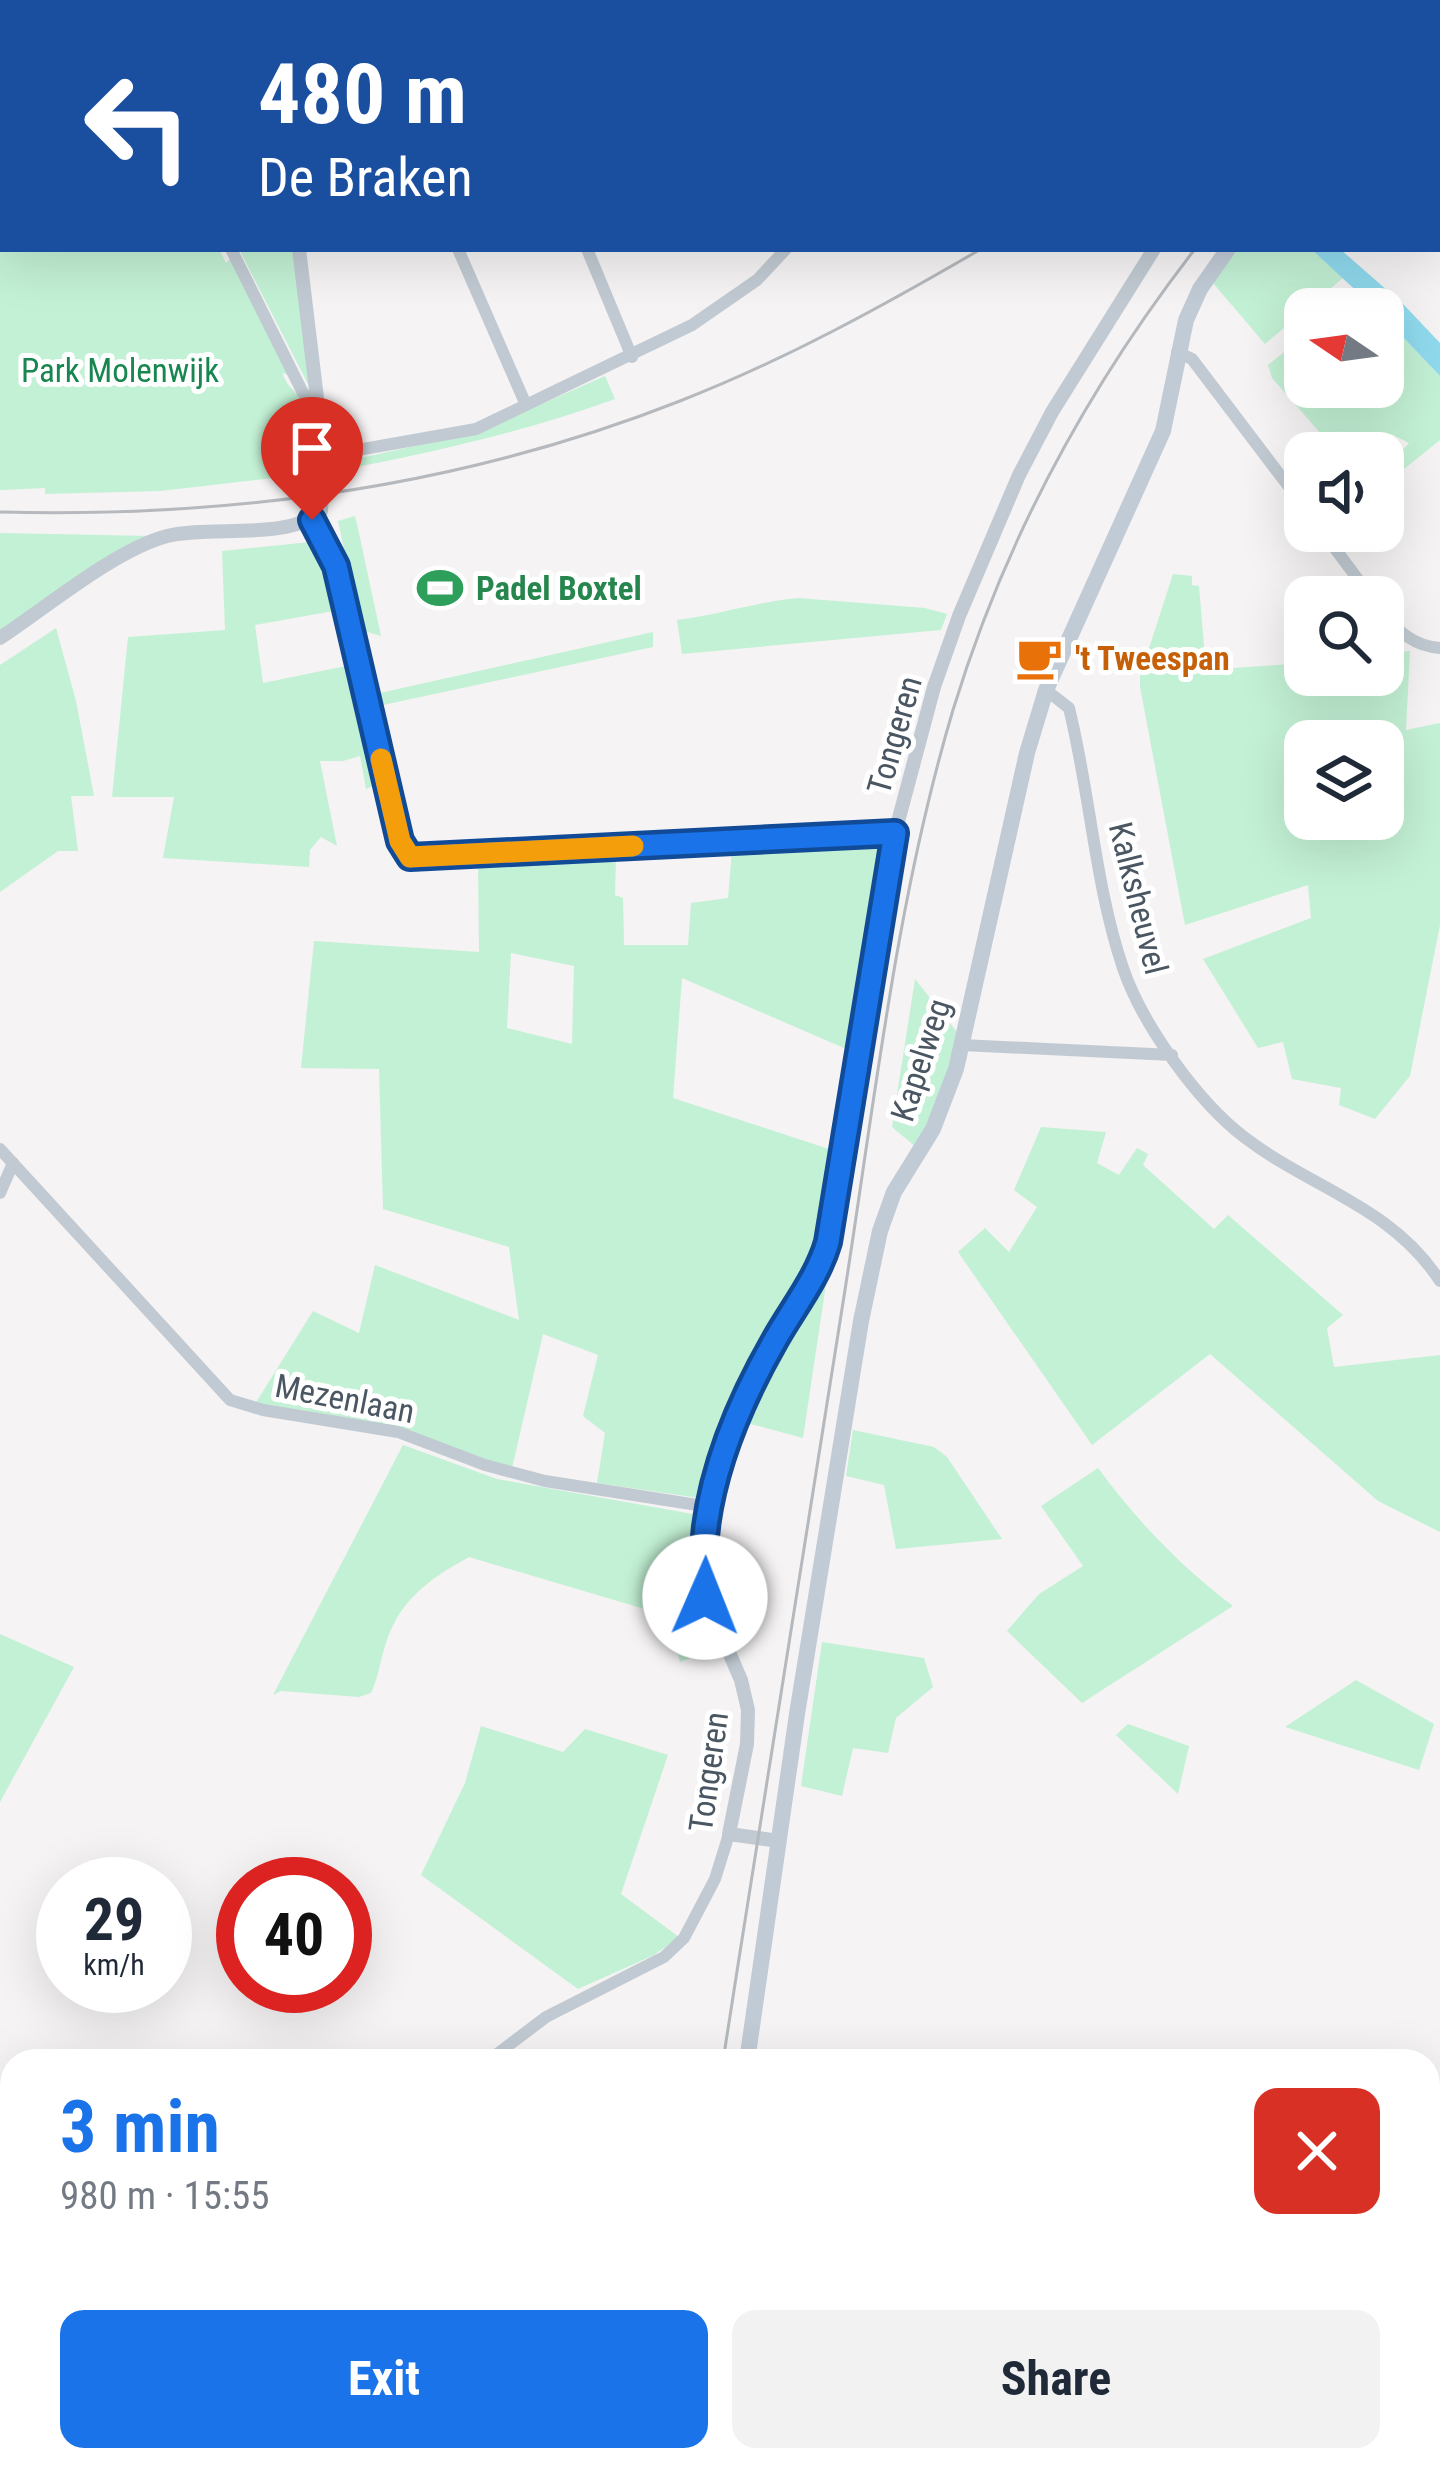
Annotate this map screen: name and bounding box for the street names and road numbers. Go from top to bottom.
street label: Tongeren [859,672,930,799]
street label: Kalksheuvel [1101,818,1176,978]
street label: Kapelweg [882,994,959,1126]
street label: Mezenlaan [272,1366,418,1431]
street label: Tongeren [681,1709,736,1835]

